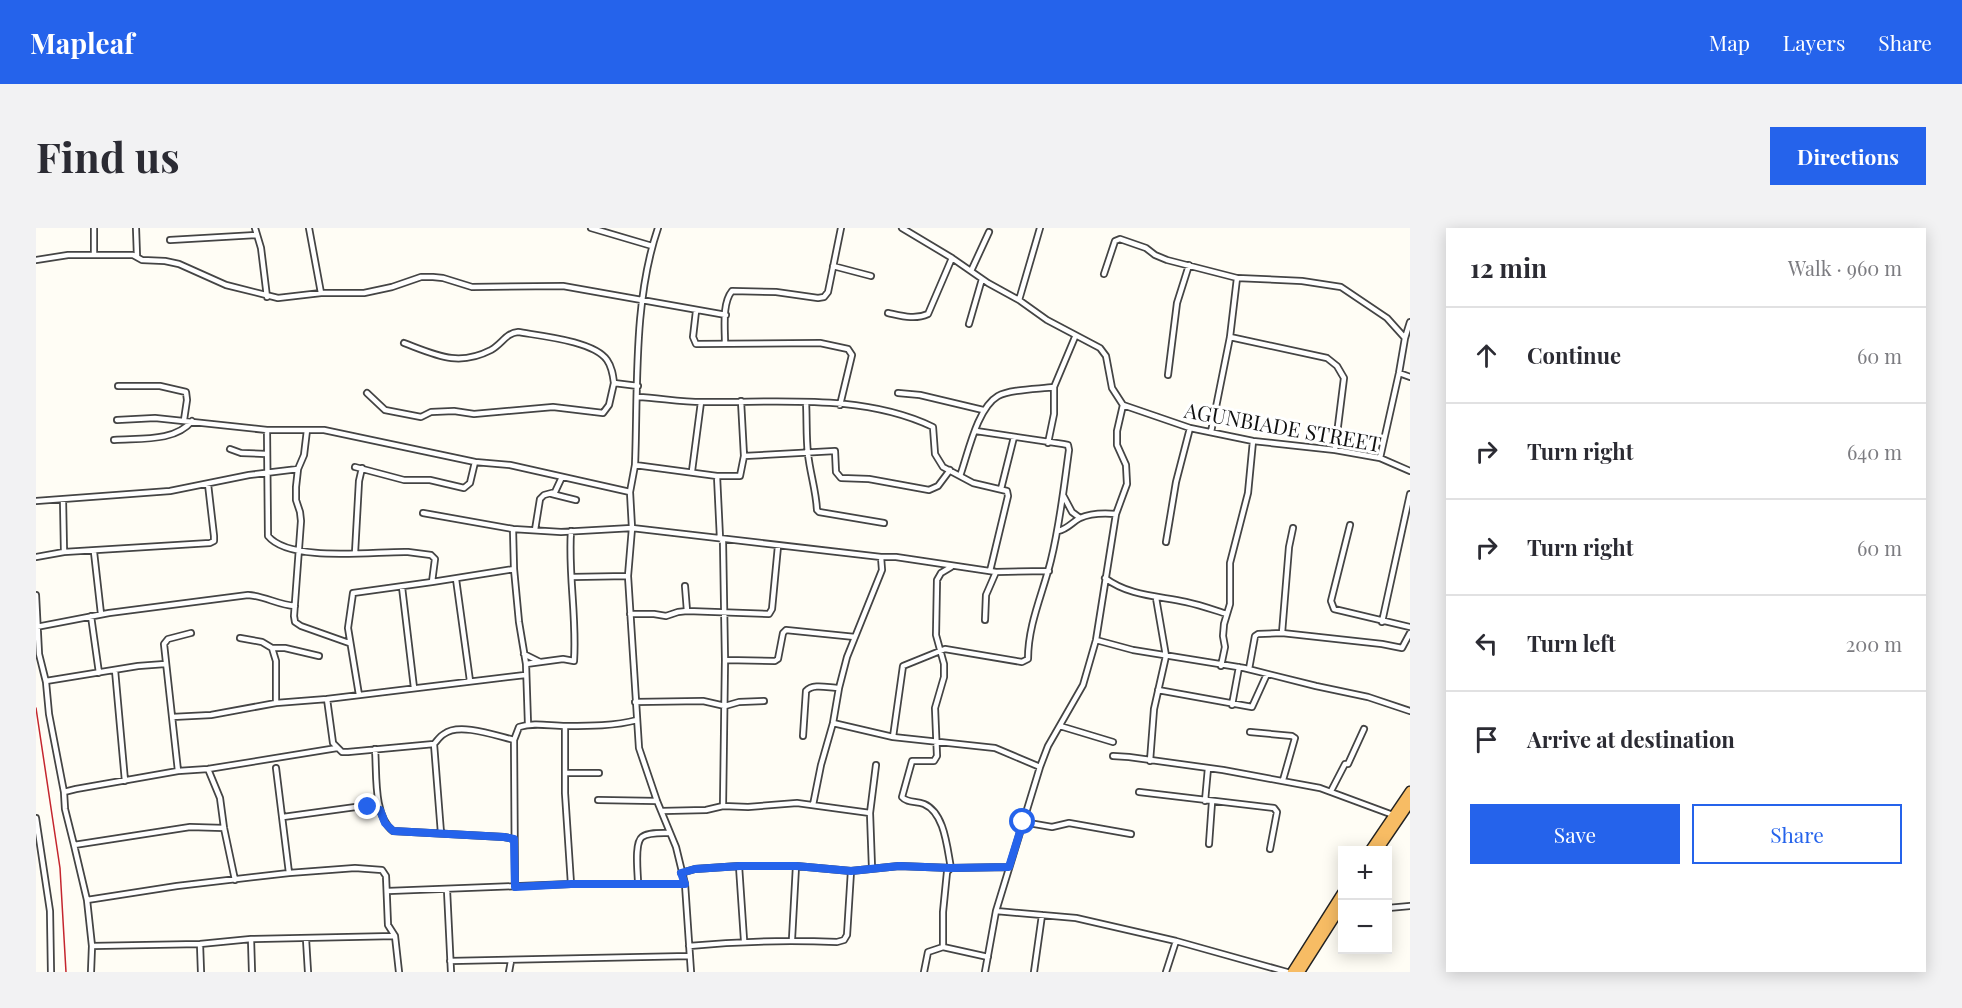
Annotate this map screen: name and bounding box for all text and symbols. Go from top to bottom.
text: Mapleaf [30,24,134,61]
text: Map [1709,28,1750,56]
text: Layers [1783,28,1845,56]
text: Share [1878,28,1932,56]
button: Directions [1770,127,1926,185]
text: Find us [36,128,180,184]
text: 12 min [1470,250,1547,285]
text: Walk · 960 m [1788,254,1902,281]
icon: ahead [1470,339,1503,372]
text: Continue [1527,340,1621,370]
text: 60 m [1857,342,1902,369]
street label: AGUNBIADE STREET [1181,395,1384,457]
icon: right [1470,435,1503,468]
text: Turn right [1527,436,1633,466]
text: 640 m [1847,438,1902,465]
icon: right [1470,531,1503,564]
text: Turn right [1527,532,1633,562]
text: 60 m [1857,534,1902,561]
icon: left [1470,627,1503,660]
text: Turn left [1527,628,1616,658]
text: 200 m [1846,630,1902,657]
icon: arrive [1470,723,1503,756]
text: Arrive at destination [1527,724,1735,754]
route end [354,793,380,819]
button: Save [1470,804,1680,864]
button: Share [1692,804,1902,864]
route start [1009,808,1035,834]
map controls [1338,846,1392,954]
button: + [1338,846,1392,900]
button: − [1338,900,1392,954]

